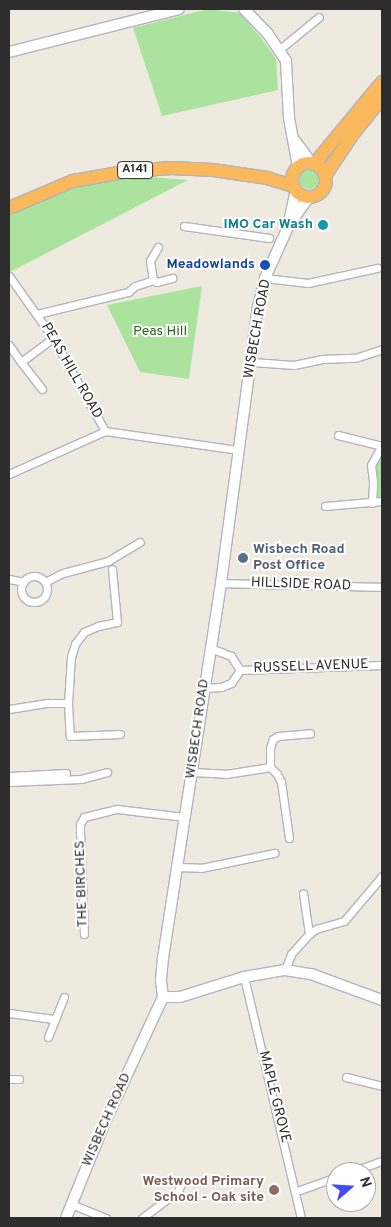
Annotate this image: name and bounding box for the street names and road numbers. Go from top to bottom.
road number: A141 [116,160,154,180]
street label: WISBECH ROAD [241,278,275,380]
street label: PEAS HILL ROAD [37,320,105,422]
street label: HILLSIDE ROAD [251,575,351,595]
street label: RUSSELL AVENUE [253,657,369,677]
street label: WISBECH ROAD [183,678,213,780]
street label: THE BIRCHES [72,840,92,928]
street label: MAPLE GROVE [254,1049,294,1145]
street label: WISBECH ROAD [79,1071,135,1169]

